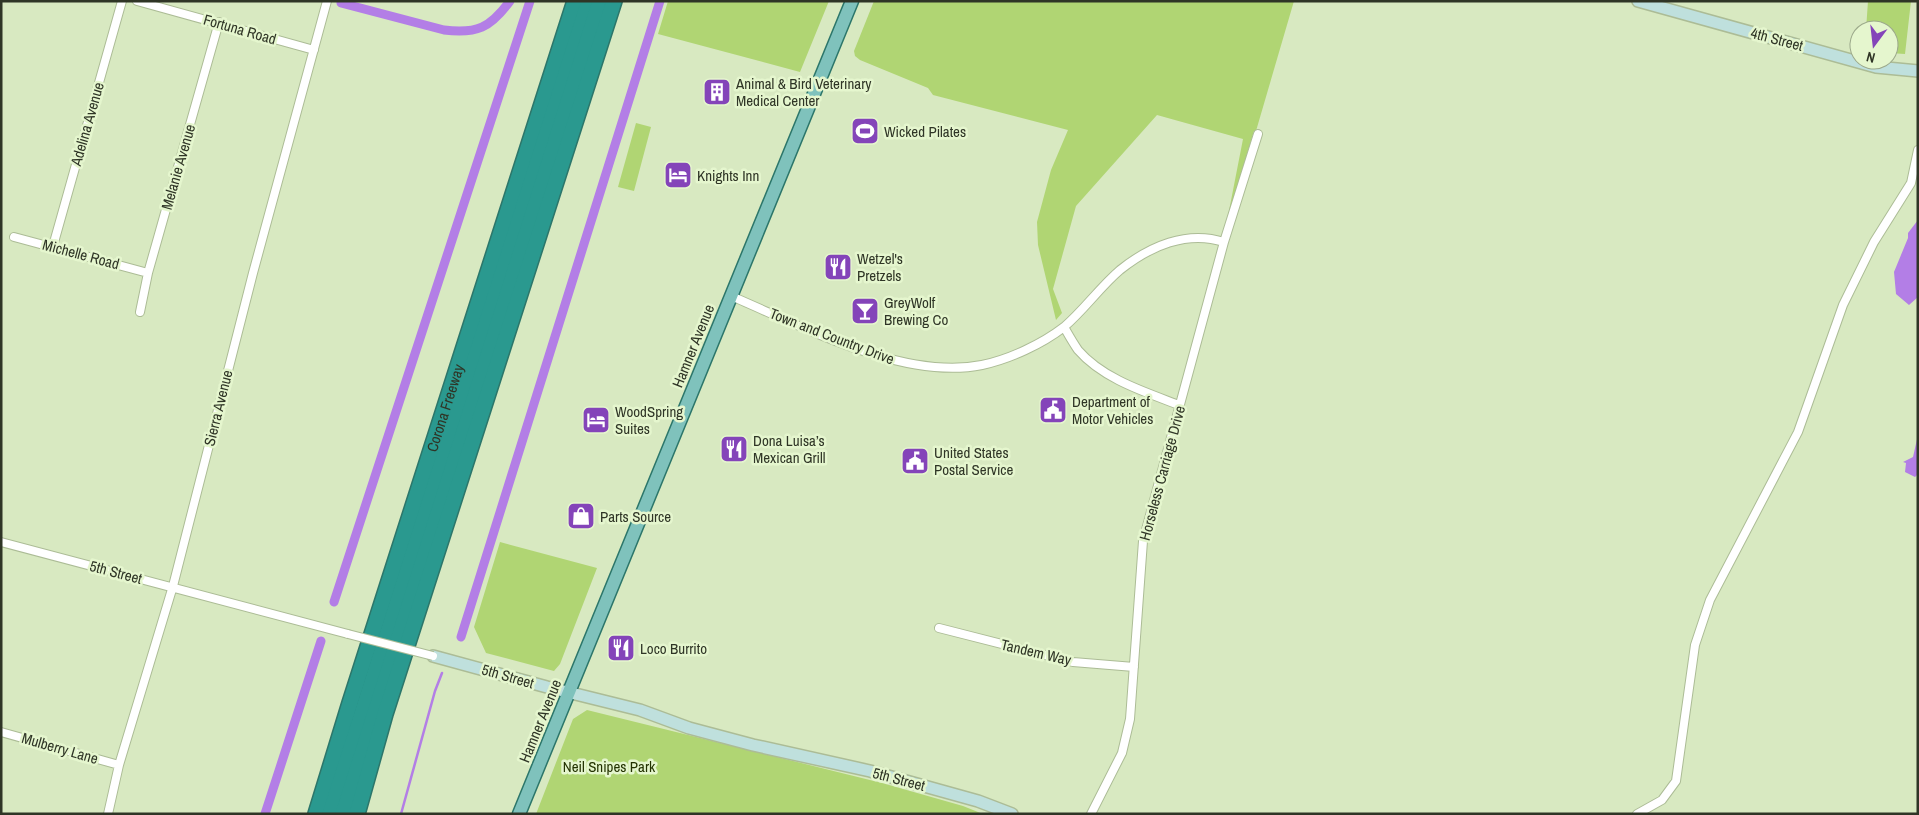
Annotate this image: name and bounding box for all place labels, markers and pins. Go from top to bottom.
place label: Animal & Bird Veterinary Medical Center [735,73,872,111]
building icon: Animal & Bird Veterinary Medical Center [702,77,732,107]
sports icon: Wicked Pilates [850,116,880,146]
place label: Wicked Pilates [884,121,966,142]
hotel icon: Knights Inn [663,160,693,190]
place label: Knights Inn [697,165,759,186]
place label: Wetzel's Pretzels [857,248,903,286]
restaurant icon: Wetzel's Pretzels [823,252,853,282]
place label: GreyWolf Brewing Co [884,292,948,330]
bar icon: GreyWolf Brewing Co [850,296,880,326]
place label: Department of Motor Vehicles [1072,391,1153,429]
public building icon: Department of Motor Vehicles [1038,395,1068,425]
place label: WoodSpring Suites [615,401,683,439]
hotel icon: WoodSpring Suites [581,405,611,435]
place label: Dona Luisa’s Mexican Grill [753,430,825,468]
restaurant icon: Dona Luisa’s Mexican Grill [719,434,749,464]
place label: United States Postal Service [934,442,1013,480]
public building icon: United States Postal Service [900,446,930,476]
shop icon: Parts Source [566,501,596,531]
place label: Parts Source [600,506,671,527]
restaurant icon: Loco Burrito [606,633,636,663]
place label: Loco Burrito [640,638,707,659]

